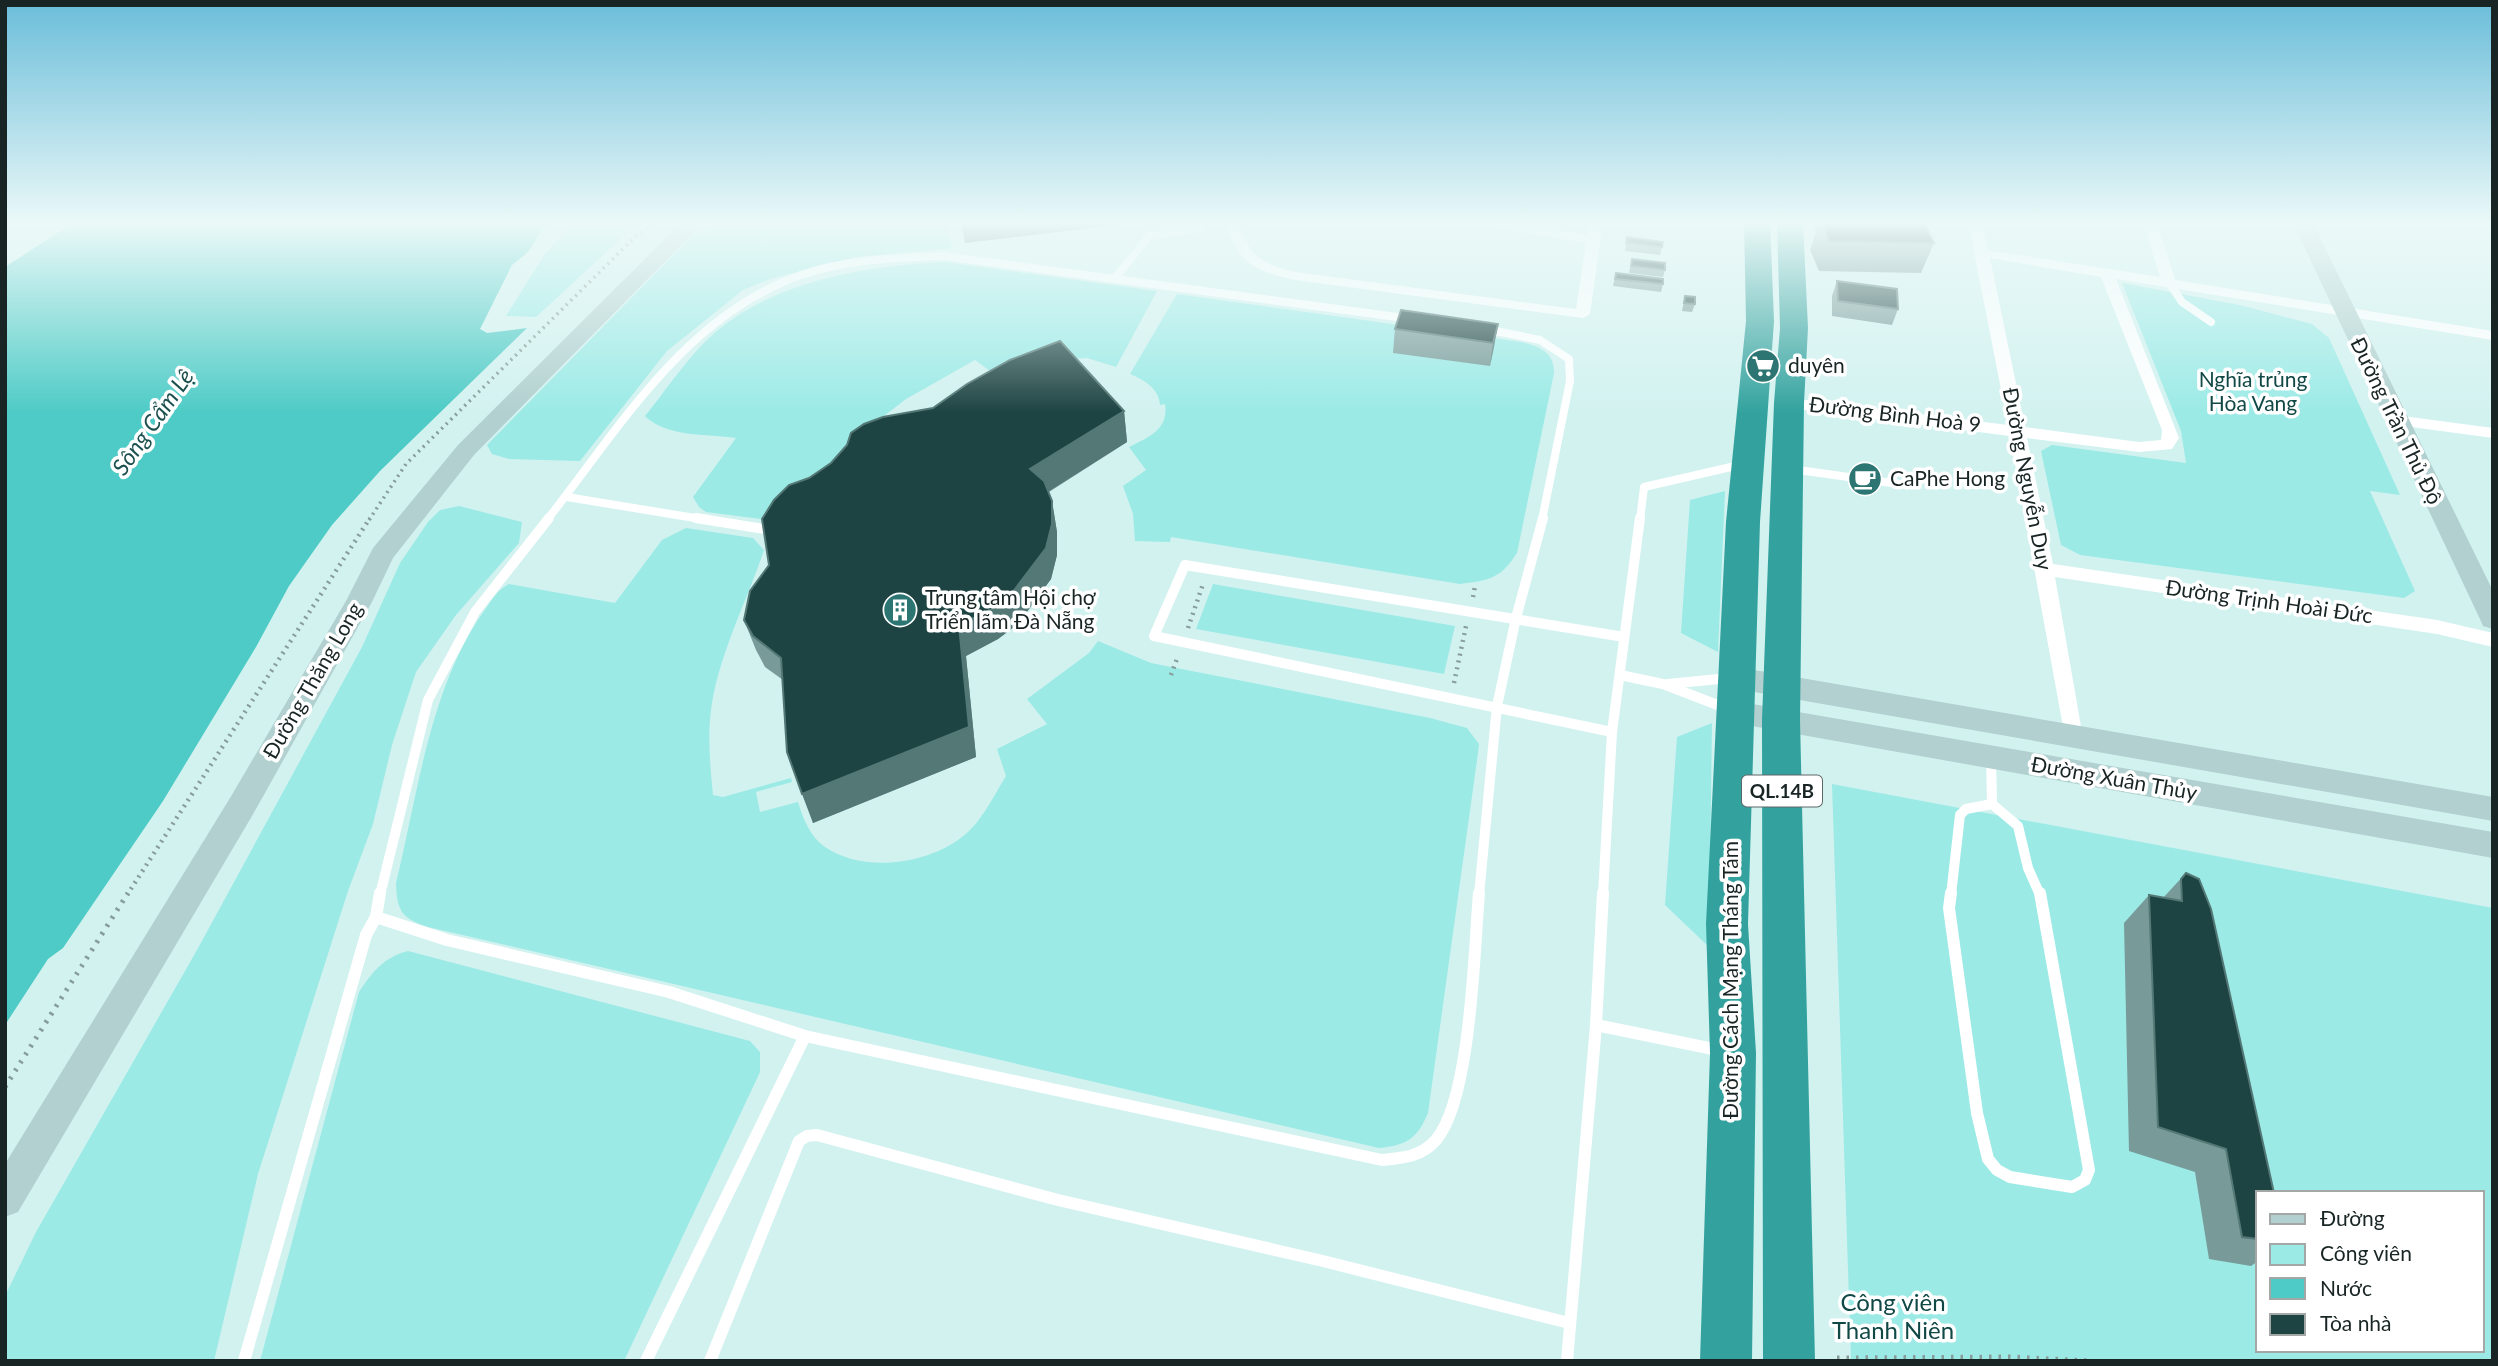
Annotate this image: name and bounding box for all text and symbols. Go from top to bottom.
street label: Đường Trần Thủ Độ [2346,333,2449,508]
supermarket icon: duyên [1744,347,1782,385]
place label: duyên [1788,352,1845,377]
water label: Sông Cẩm Lệ [106,363,199,480]
park label: Nghĩa trủng Hòa Vang [2199,366,2307,415]
street label: Đường Nguyễn Duy [1999,385,2058,572]
street label: Đường Bình Hoà 9 [1808,391,1982,436]
cafe icon: CaPhe Hong [1846,460,1884,498]
place label: CaPhe Hong [1890,465,2005,490]
street label: Đường Trịnh Hoài Đức [2164,574,2374,627]
place label: Trung tâm Hội chợ Triển lãm Đà Nẵng [925,584,1097,633]
building icon: Trung tâm Hội chợ Triển lãm Đà Nẵng [881,591,919,629]
street label: Đường Thăng Long [257,598,367,763]
street label: Đường Xuân Thủy [2029,751,2199,804]
road number: QL.14B [1742,776,1822,806]
street label: Đường Cách Mạng Tháng Tám [1717,841,1742,1119]
legend [2256,1191,2484,1352]
text: Đường [2320,1205,2385,1230]
text: Công viên [2320,1240,2412,1265]
text: Nước [2320,1275,2372,1300]
park label: Công viên Thanh Niên [1832,1287,1954,1344]
text: Tòa nhà [2320,1310,2392,1335]

